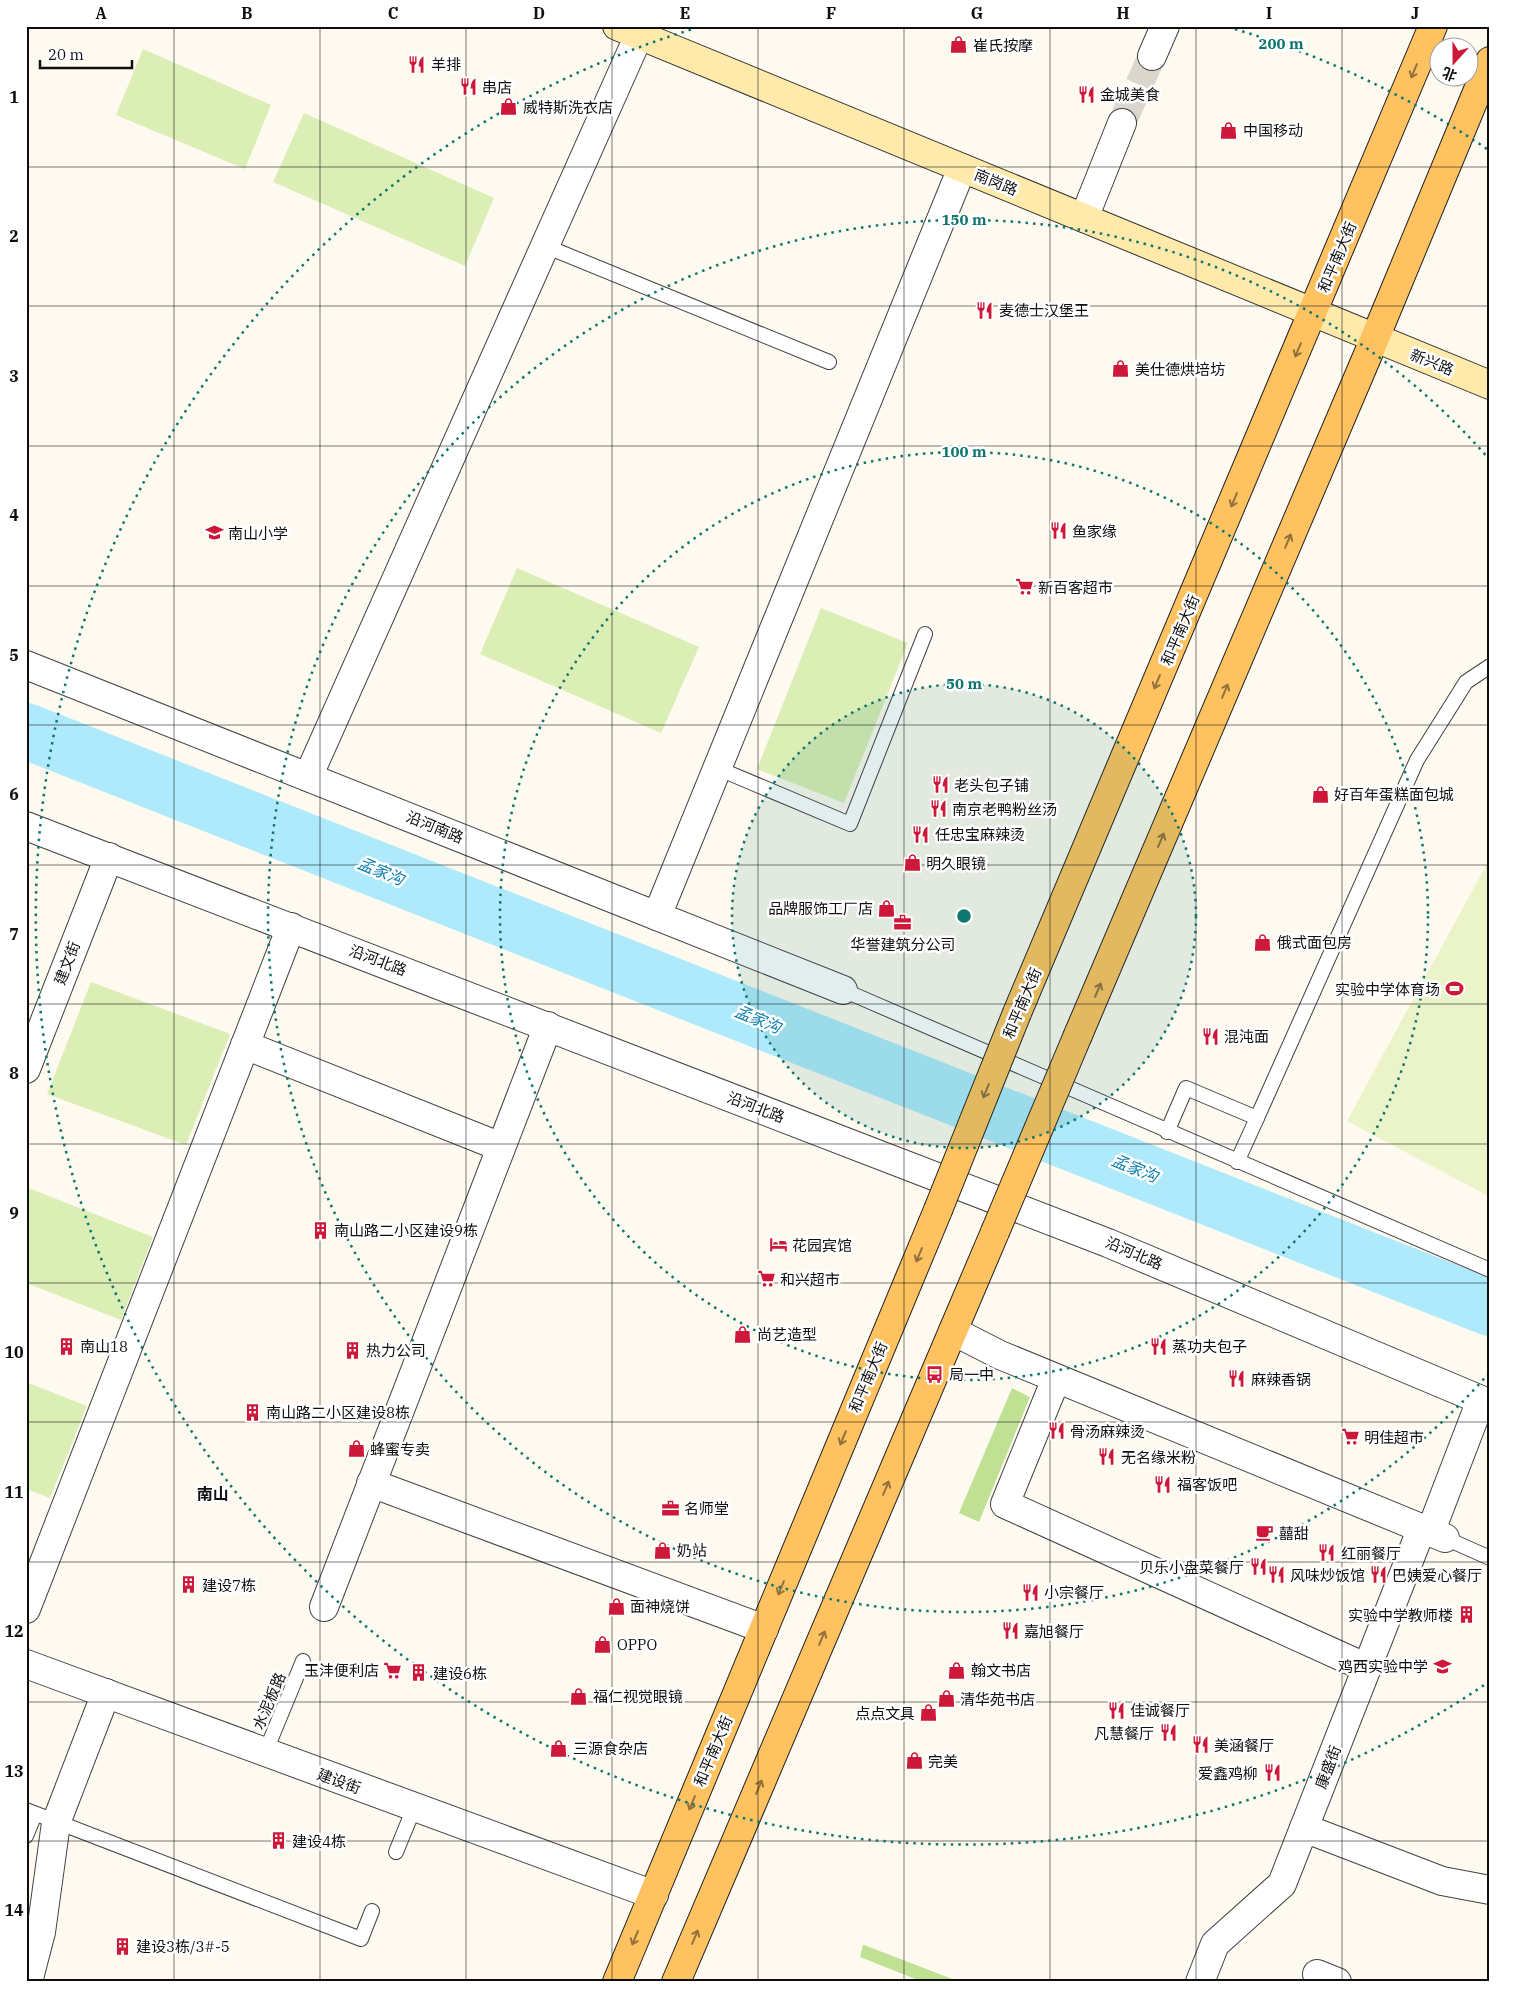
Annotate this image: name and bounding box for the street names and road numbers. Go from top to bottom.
street label: 南岗路 [972,165,1020,199]
street label: 和平南大街 [1314,219,1360,295]
street label: 新兴路 [1408,345,1456,379]
street label: 和平南大街 [1157,592,1203,668]
street label: 沿河南路 [404,807,466,847]
street label: 建文街 [50,939,84,987]
street label: 沿河北路 [347,940,409,980]
street label: 和平南大街 [999,965,1045,1041]
street label: 沿河北路 [725,1087,787,1127]
street label: 沿河北路 [1103,1233,1165,1273]
street label: 和平南大街 [845,1339,891,1415]
street label: 水泥板路 [249,1670,289,1732]
street label: 和平南大街 [690,1713,736,1789]
street label: 康盛街 [1311,1743,1345,1791]
street label: 建设街 [315,1764,363,1798]

